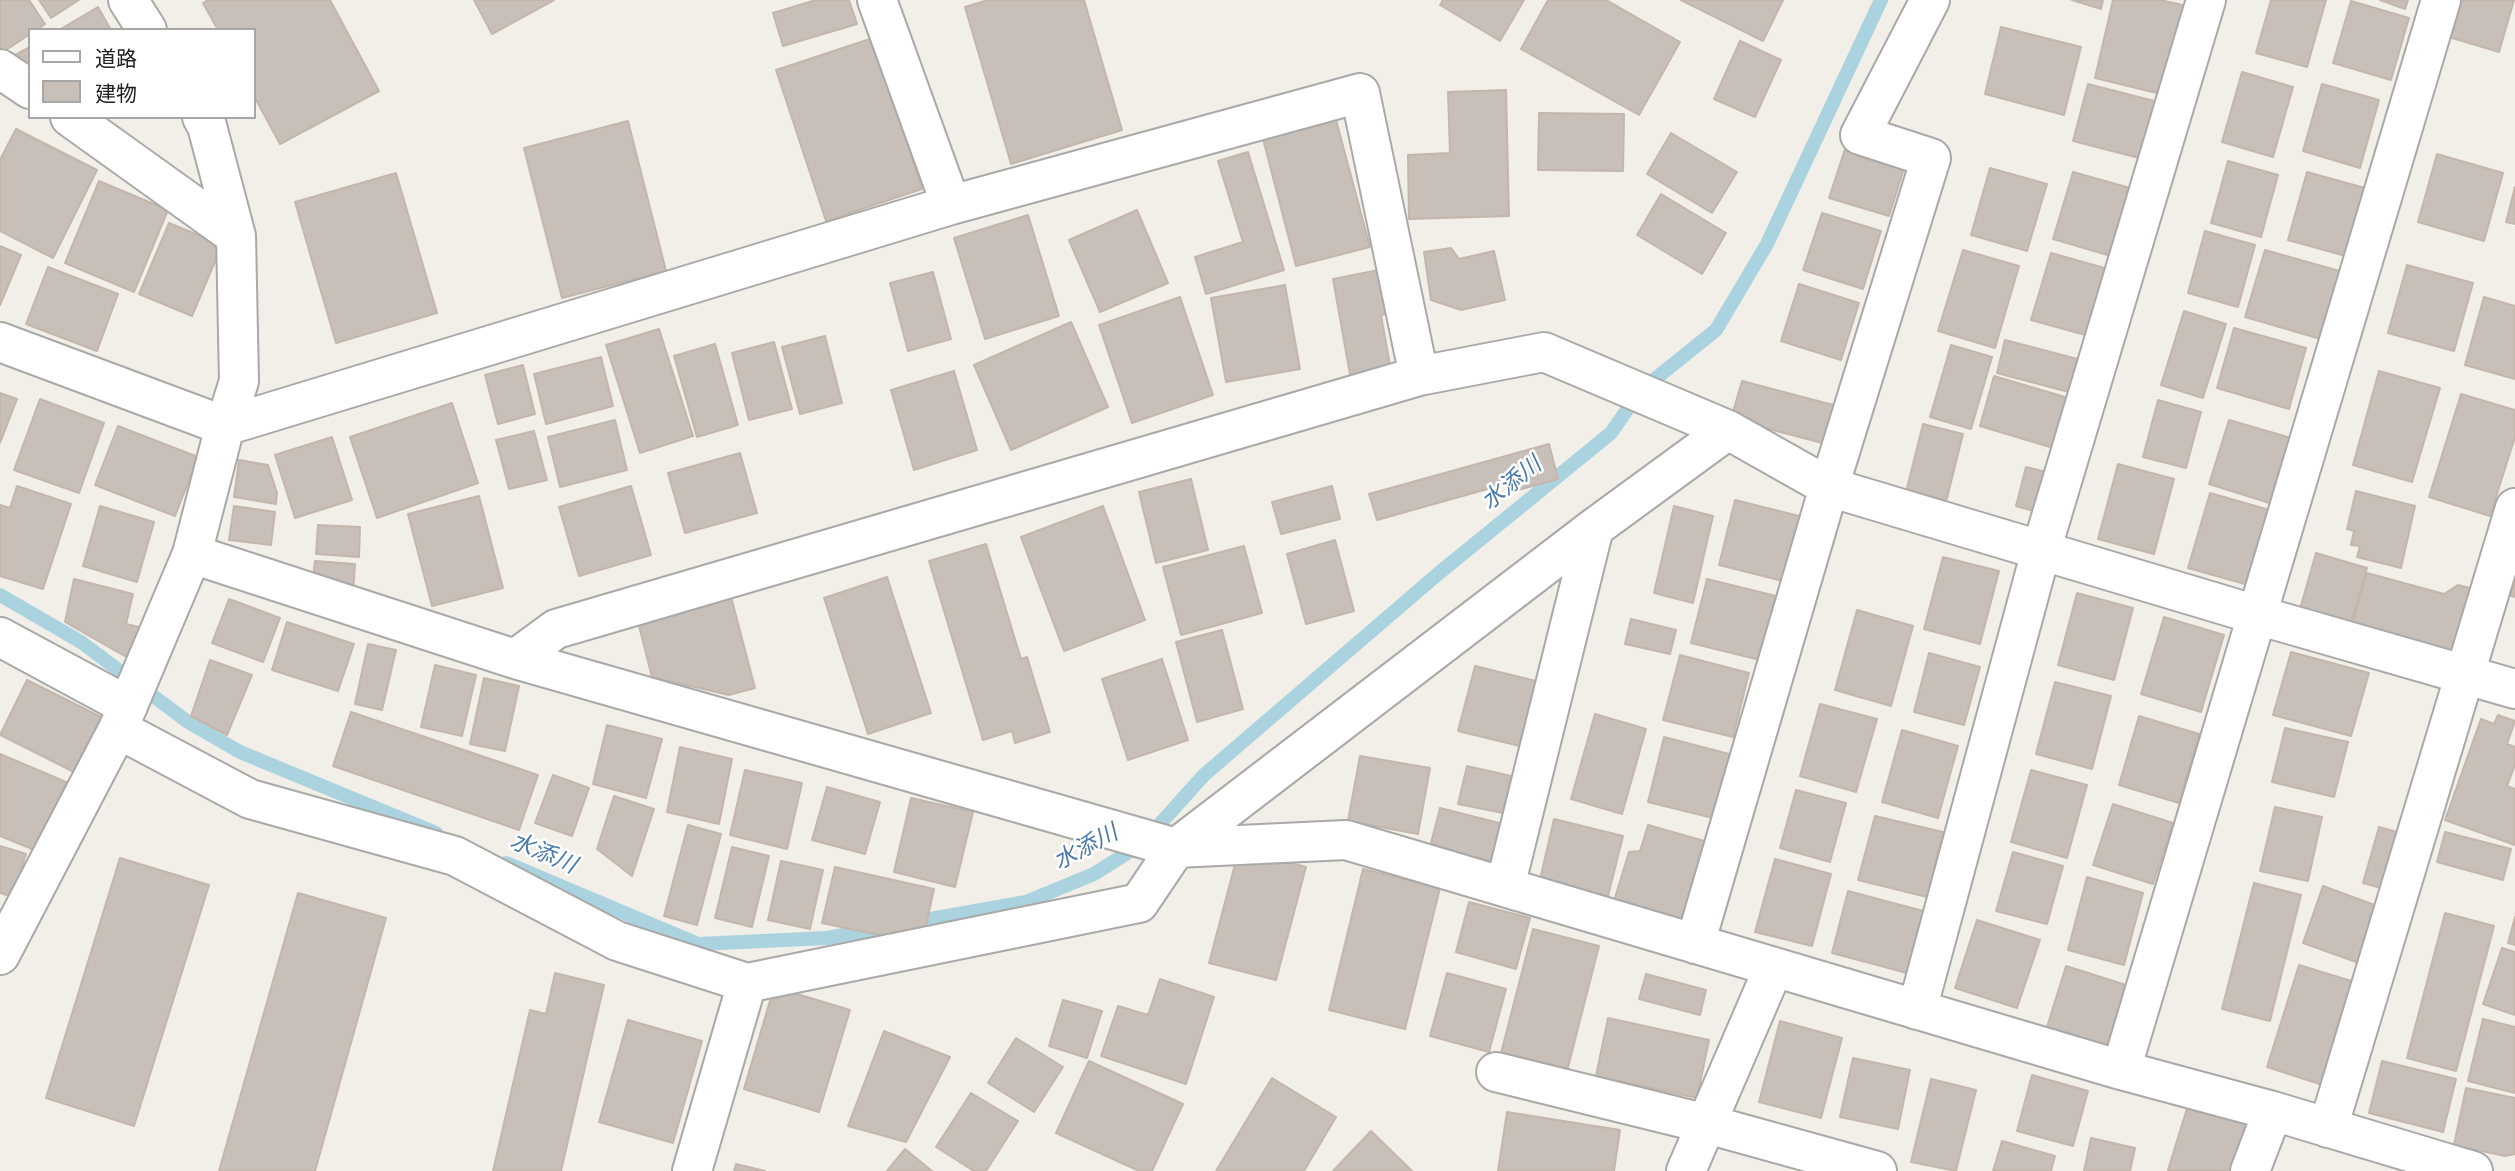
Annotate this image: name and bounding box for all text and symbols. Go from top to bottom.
legend [28,28,256,119]
text: 道路 [95,45,137,72]
text: 建物 [95,80,137,107]
water label: 水添川 [1477,452,1547,516]
water label: 水添川 [1049,820,1123,876]
water label: 水添川 [506,828,580,880]

